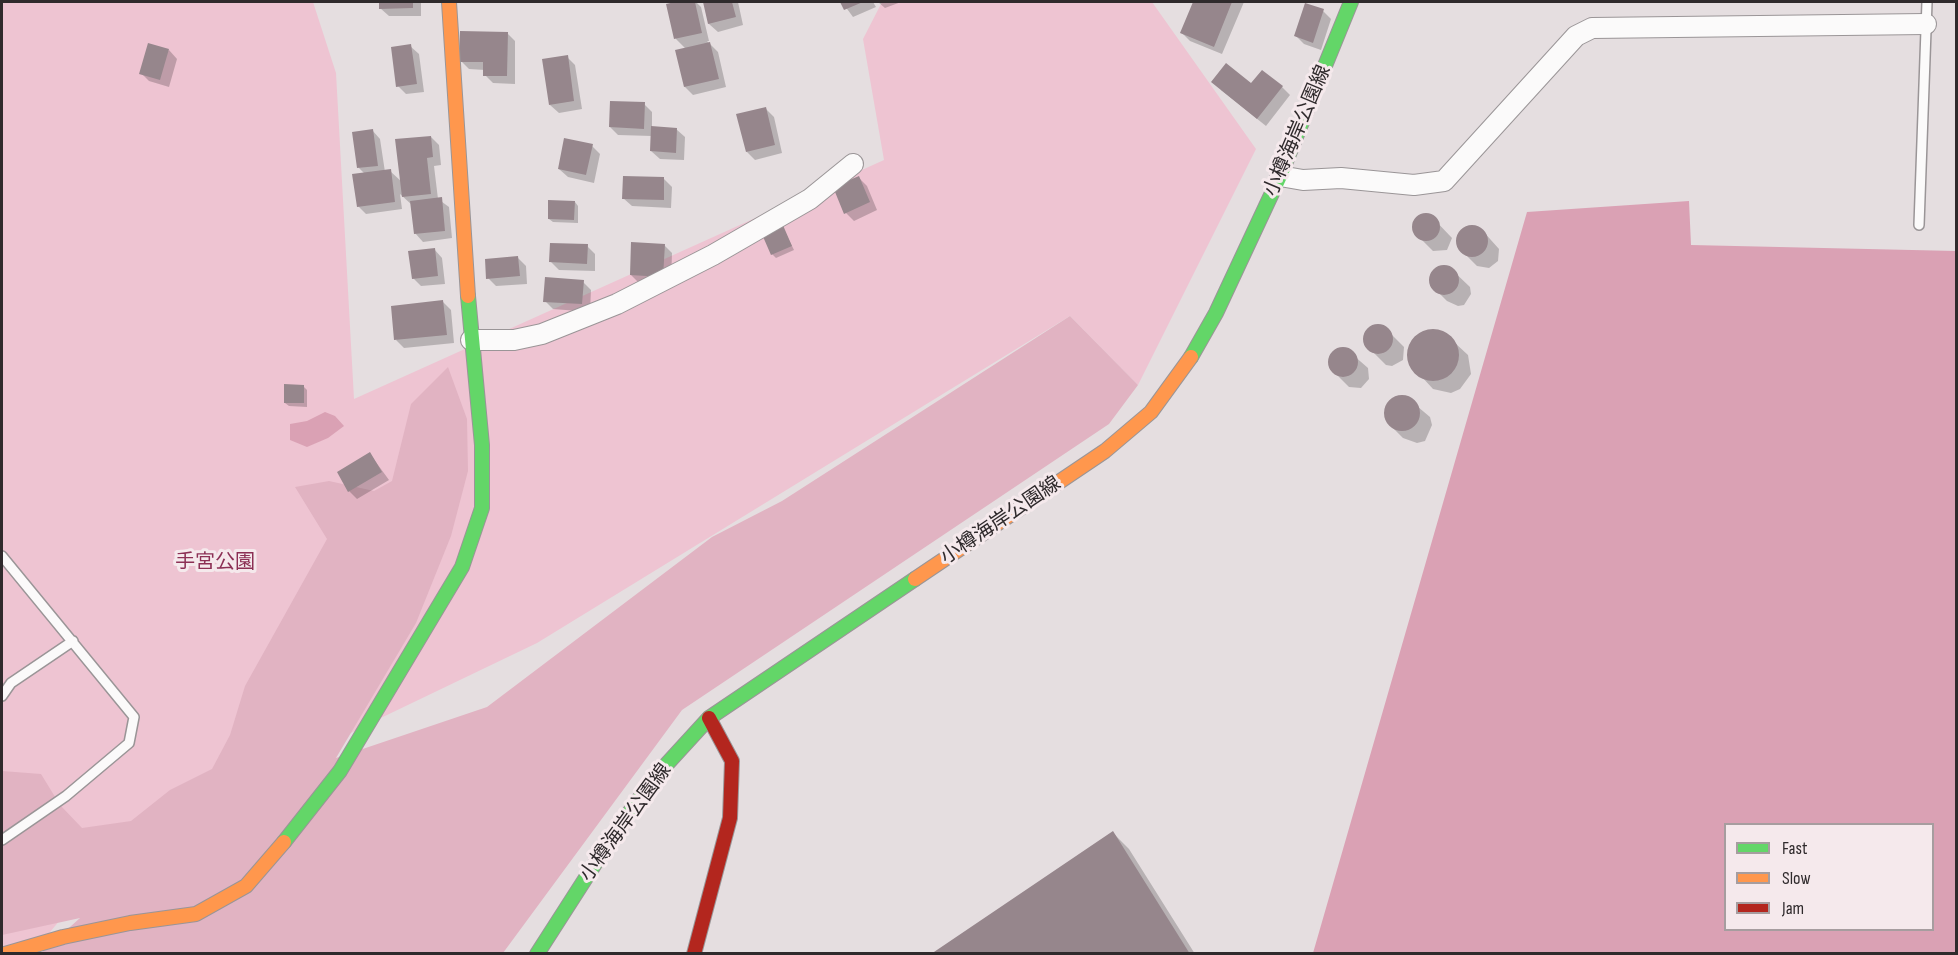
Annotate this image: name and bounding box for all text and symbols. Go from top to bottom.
street label: 小樽海岸公園線 [1260,62,1336,200]
street label: 小樽海岸公園線 [936,472,1066,570]
park label: 手宮公園 [175,551,255,575]
street label: 小樽海岸公園線 [575,759,677,887]
legend [1724,823,1934,931]
text: Fast [1782,838,1807,859]
text: Slow [1782,868,1811,889]
text: Jam [1782,898,1804,919]

